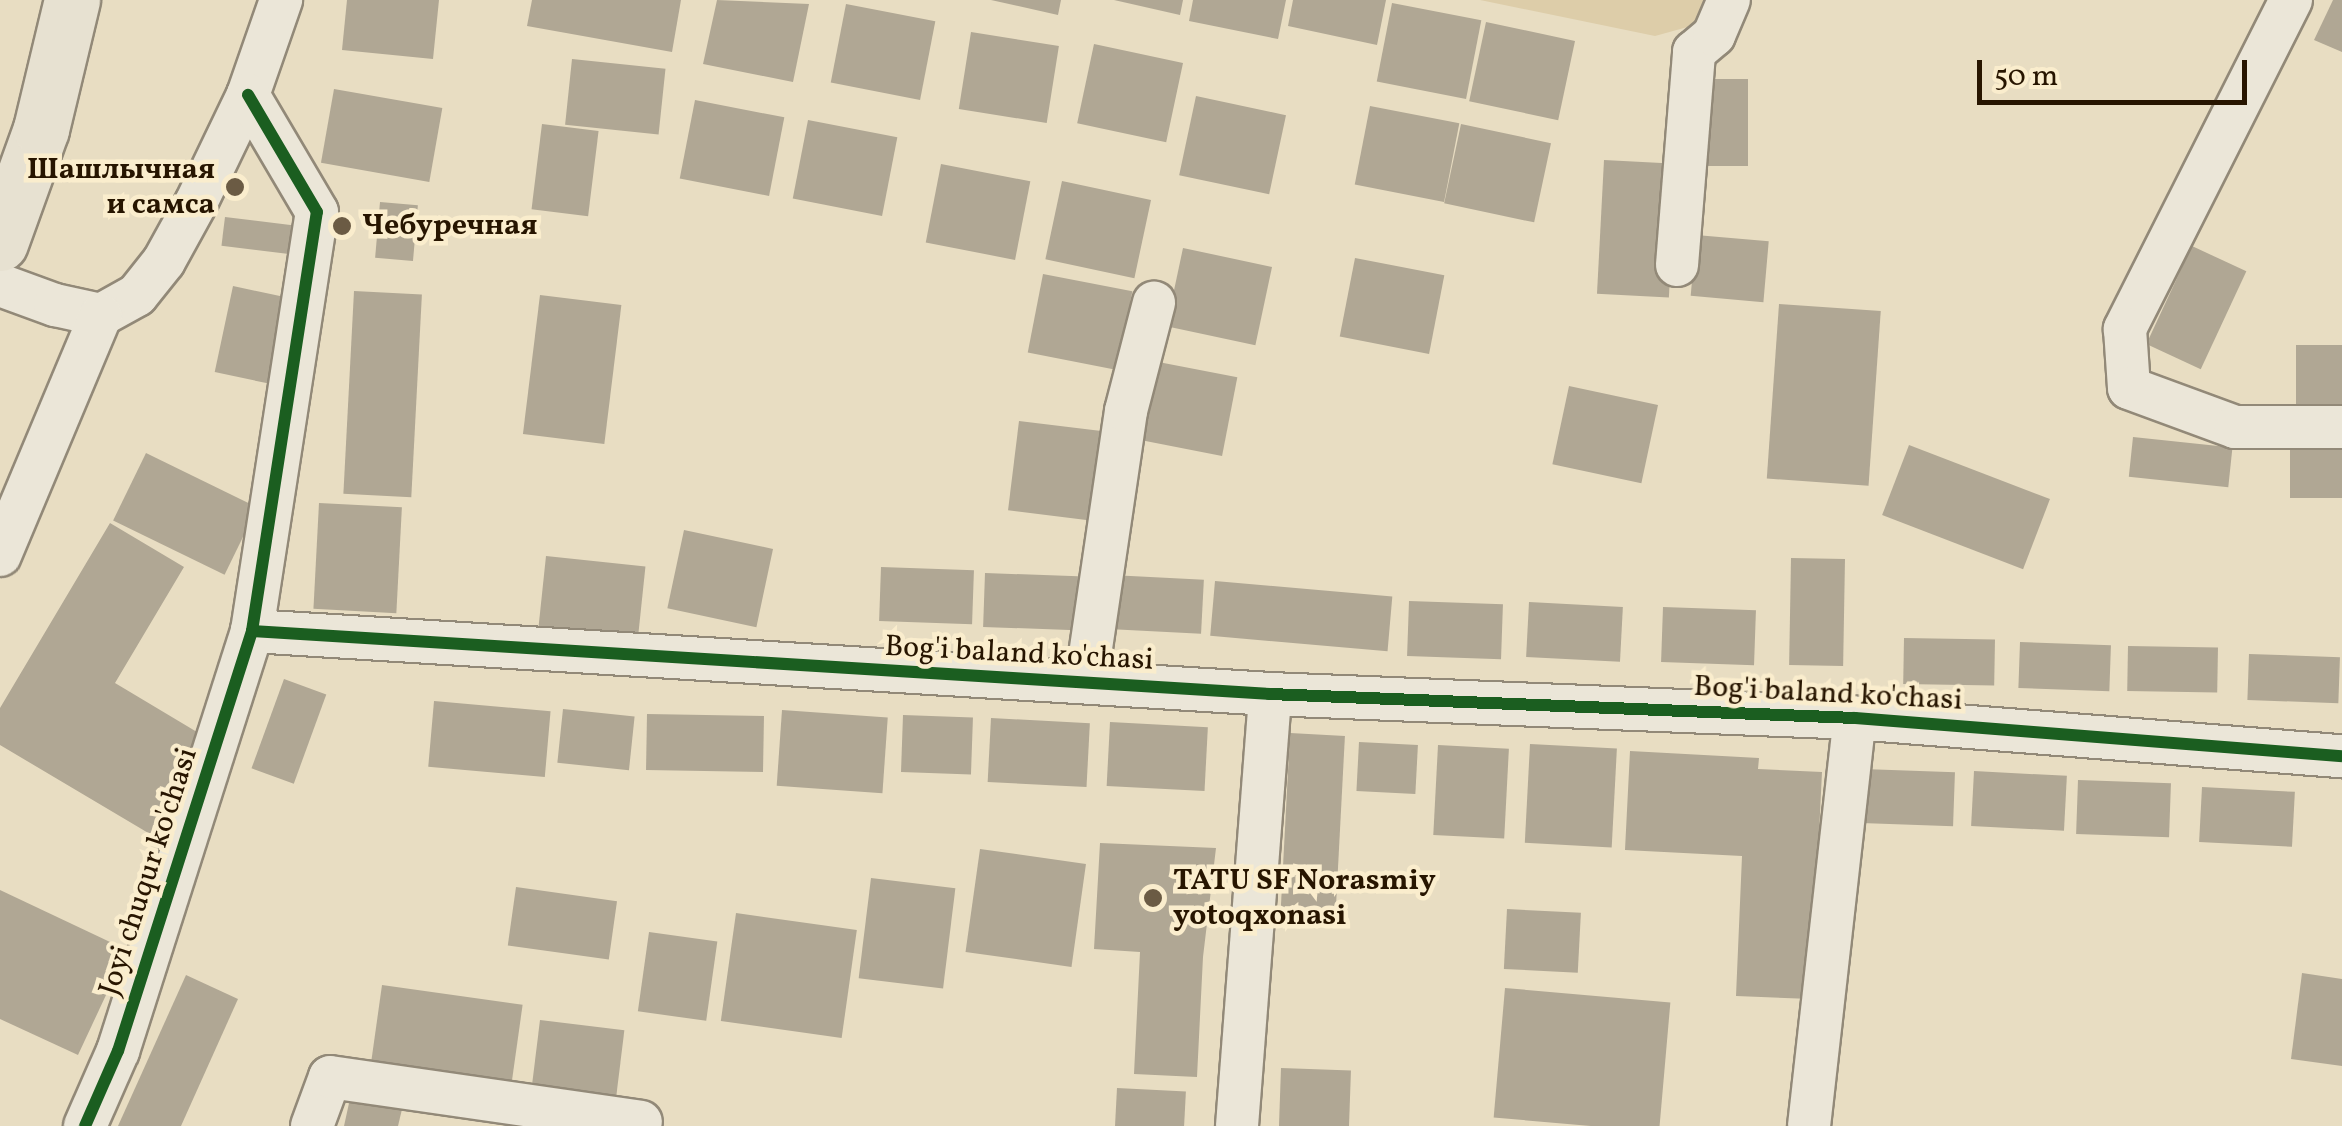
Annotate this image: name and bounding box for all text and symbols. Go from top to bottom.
scale bar [1982,40,2252,102]
text: 50 m [1994,56,2058,98]
place label: Шашлычная и самса [27,152,215,222]
marker: Шашлычная и самса [224,176,246,198]
place label: Чебуречная [362,208,538,244]
marker: Чебуречная [331,215,353,237]
street label: Bog'i baland ko'chasi [884,629,1154,679]
street label: Bog'i baland ko'chasi [1693,669,1963,719]
street label: Joyi chuqur ko'chasi [92,743,206,1001]
place label: TATU SF Norasmiy yotoqxonasi [1173,863,1436,934]
marker: TATU SF Norasmiy yotoqxonasi [1142,887,1164,909]

